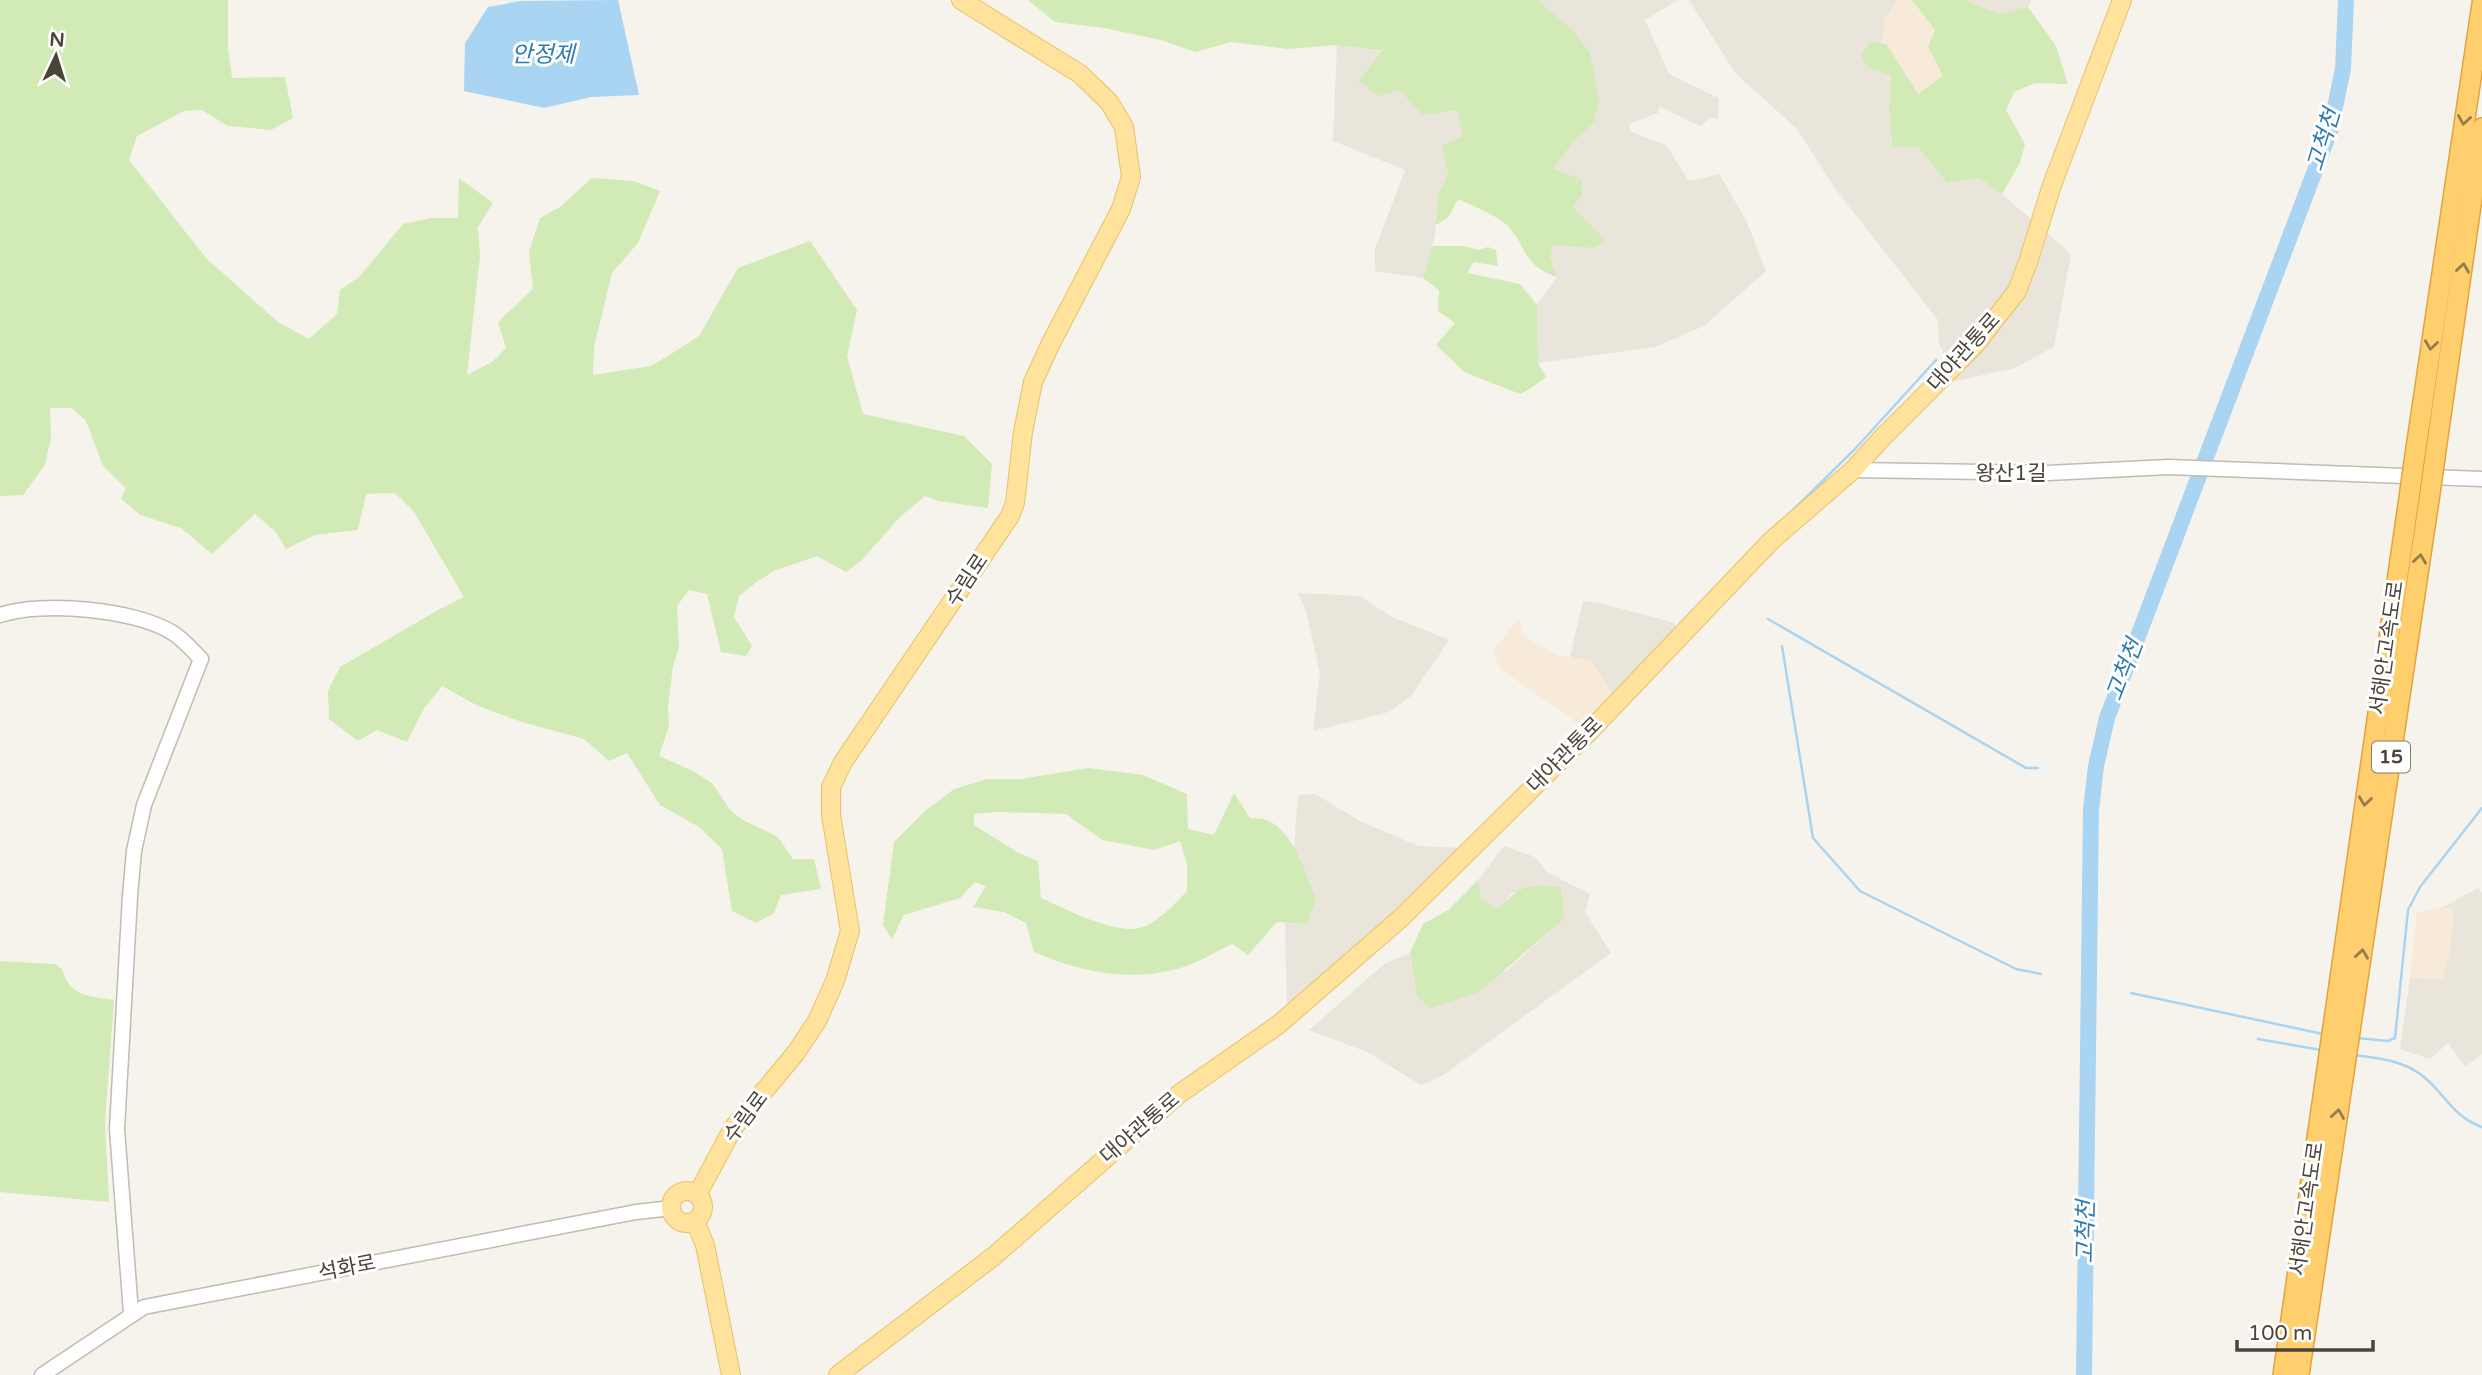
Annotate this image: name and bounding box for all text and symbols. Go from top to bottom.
north arrow [21,21,91,91]
text: N [49,29,65,52]
water label: 안정제 [511,41,578,69]
water label: 고척천 [2301,103,2347,174]
one-way arrow [2457,114,2472,126]
one-way arrow [2455,262,2470,274]
street label: 대야관통로 [1922,308,2006,396]
one-way arrow [2424,340,2439,351]
street label: 왕산1길 [1975,461,2047,486]
street label: 수림로 [940,549,994,611]
one-way arrow [2412,554,2427,565]
street label: 서해안고속도로 [2365,579,2409,717]
water label: 고척천 [2101,633,2150,705]
street label: 대야관통로 [1522,712,1608,798]
road number: 15 [2372,742,2410,772]
one-way arrow [2358,795,2373,807]
one-way arrow [2354,948,2369,960]
street label: 수림로 [719,1086,773,1148]
street label: 대야관통로 [1095,1087,1185,1169]
one-way arrow [2331,1108,2346,1120]
street label: 서해안고속도로 [2285,1140,2329,1278]
water label: 고척천 [2071,1197,2101,1264]
street label: 석화로 [316,1250,378,1286]
scale bar [2237,1308,2374,1352]
text: 100 m [2248,1321,2312,1346]

